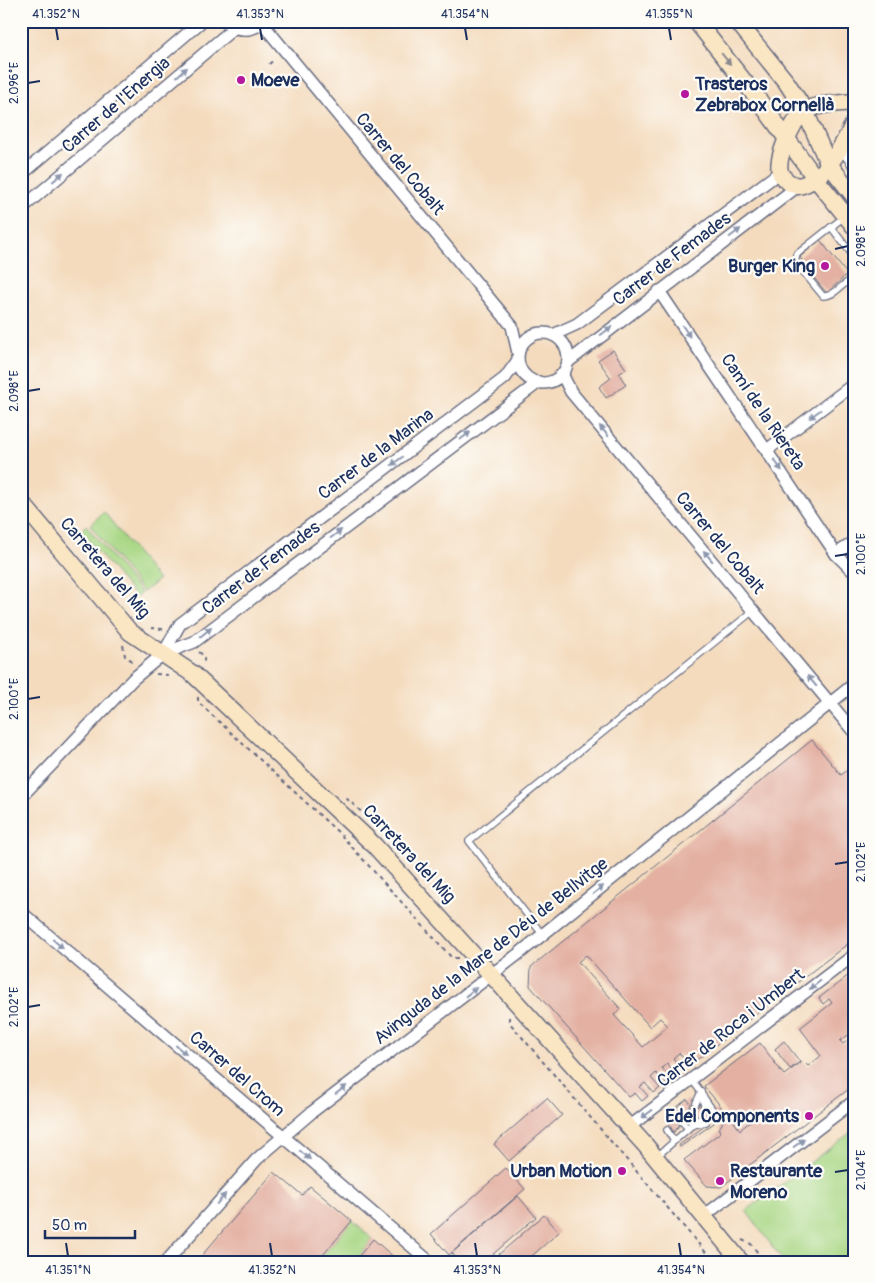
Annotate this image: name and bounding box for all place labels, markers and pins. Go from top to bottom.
place label: Moeve [251,69,301,92]
place label: Trasteros Zebrabox Cornellà [694,73,835,117]
marker: Moeve [235,74,247,86]
marker: Trasteros Zebrabox Cornellà [679,88,691,100]
place label: Burger King [728,255,815,278]
marker: Burger King [819,260,831,272]
place label: Edel Components [665,1105,800,1128]
marker: Edel Components [803,1110,815,1122]
place label: Urban Motion [510,1160,612,1183]
place label: Restaurante Moreno [730,1160,823,1204]
marker: Urban Motion [616,1165,628,1177]
marker: Restaurante Moreno [714,1175,726,1187]

